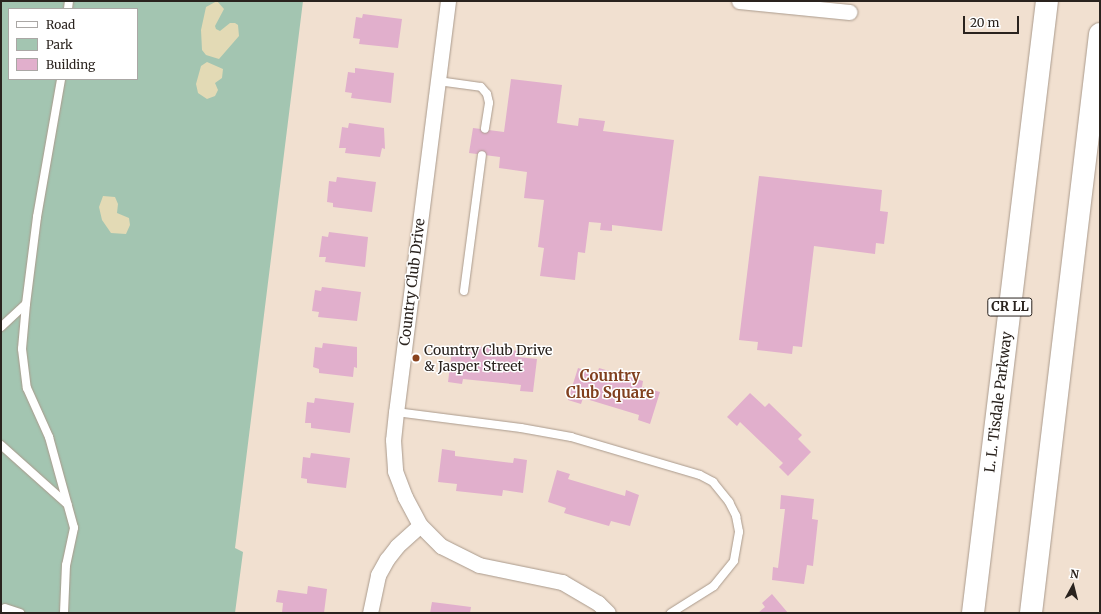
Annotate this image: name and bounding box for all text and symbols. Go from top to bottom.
legend [8,8,138,80]
scale bar [965,8,1021,34]
text: 20 m [970,15,999,30]
text: Road [46,17,75,32]
text: Park [46,37,73,52]
text: Building [46,57,95,72]
street label: Country Club Drive [396,217,428,347]
road number: CR LL [987,296,1033,318]
street label: L. L. Tisdale Parkway [981,331,1015,473]
place label: Country Club Drive & Jasper Street [424,342,552,374]
marker: Country Club Drive & Jasper Street [411,353,421,363]
district label: Country Club Square [566,366,654,401]
north arrow [1053,566,1093,606]
text: N [1069,567,1080,582]

